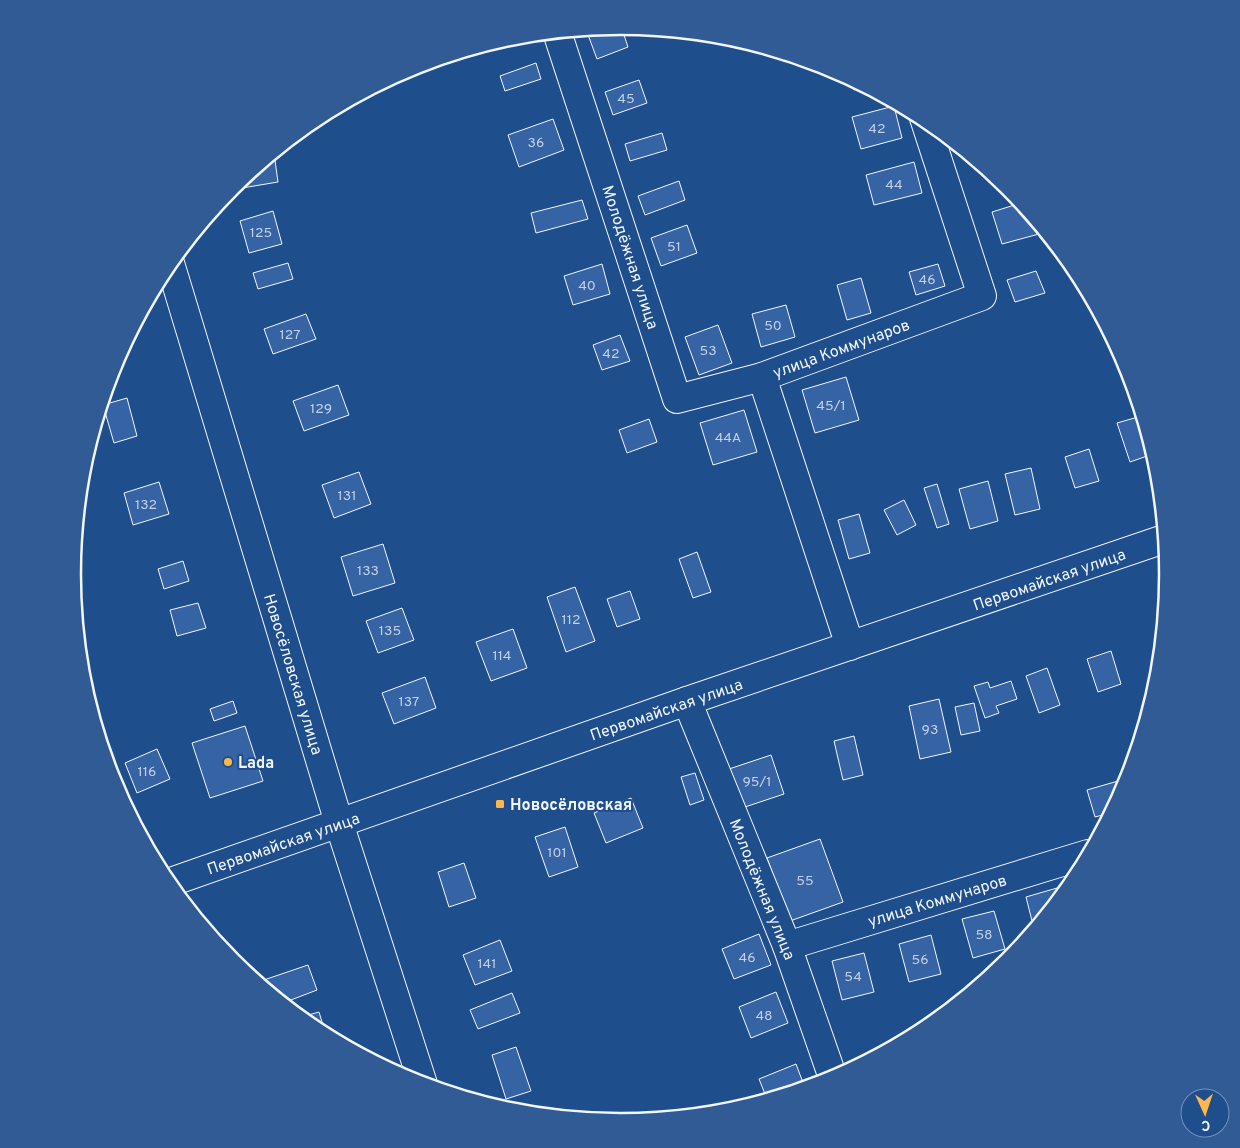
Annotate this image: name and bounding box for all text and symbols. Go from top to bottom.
house number: 45 [617,91,635,108]
house number: 42 [868,121,886,138]
house number: 36 [528,135,544,152]
house number: 44 [885,177,903,194]
street label: Молодёжная улица [596,183,662,332]
house number: 125 [250,225,272,242]
house number: 51 [667,239,681,256]
house number: 46 [918,272,936,289]
house number: 40 [578,278,596,295]
street label: улица Коммунаров [770,316,913,384]
house number: 50 [764,318,782,335]
house number: 127 [280,327,300,344]
house number: 53 [699,343,717,360]
house number: 42 [602,346,620,363]
house number: 45/1 [816,398,846,415]
house number: 129 [310,401,332,418]
house number: 44А [715,430,741,447]
house number: 131 [338,488,356,505]
house number: 132 [135,497,157,514]
street label: Первомайская улица [971,545,1129,616]
house number: 133 [357,563,379,580]
street label: Новосёловская улица [258,592,326,758]
house number: 112 [561,612,581,629]
house number: 135 [379,623,401,640]
house number: 114 [493,648,511,665]
street label: Первомайская улица [588,675,746,746]
house number: 137 [399,694,419,711]
house number: 93 [922,722,938,739]
place label: Lada [238,754,274,774]
marker: Lada [222,756,234,768]
house number: 116 [138,764,156,781]
house number: 95/1 [742,774,772,791]
place label: Новосёловская [510,796,632,816]
marker: Новосёловская [494,798,506,810]
street label: Первомайская улица [205,809,363,880]
street label: Молодёжная улица [724,816,799,963]
house number: 101 [547,845,567,862]
street label: улица Коммунаров [866,871,1010,933]
house number: 55 [796,873,814,890]
house number: 58 [975,927,993,944]
house number: 46 [738,950,756,967]
house number: 56 [911,952,929,969]
house number: 141 [478,956,496,973]
house number: 54 [844,969,862,986]
house number: 48 [755,1008,773,1025]
north arrow [1180,1088,1230,1138]
text: С [1201,1116,1211,1133]

